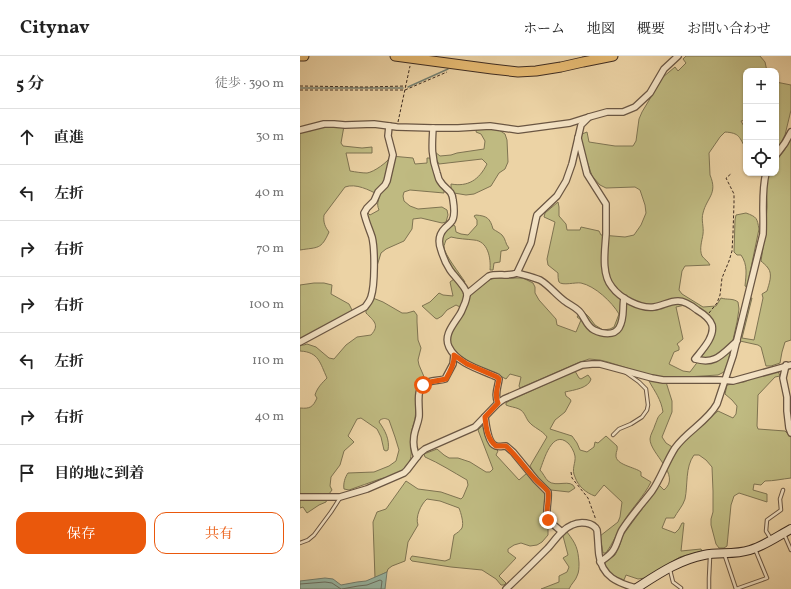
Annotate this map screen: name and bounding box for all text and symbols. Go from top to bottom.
text: Citynav [20,15,90,41]
text: ホーム [523,20,565,39]
text: 地図 [587,20,615,39]
text: 概要 [637,20,665,39]
text: お問い合わせ [687,20,771,39]
map controls [743,68,779,176]
button: + [743,68,779,104]
text: 5 分 [16,73,45,96]
text: 徒歩 · 390 m [215,75,284,93]
button: − [743,104,779,140]
icon: ahead [16,126,38,148]
text: 直進 [54,128,84,149]
text: 30 m [256,128,284,146]
button: locate [743,140,779,176]
icon: left [16,182,38,204]
text: 左折 [54,184,84,205]
text: 40 m [255,184,284,202]
icon: right [16,238,38,260]
text: 右折 [54,240,84,261]
text: 70 m [256,240,284,258]
icon: right [16,294,38,316]
text: 右折 [54,296,84,317]
text: 100 m [249,296,284,314]
icon: left [16,350,38,372]
text: 左折 [54,352,84,373]
text: 110 m [252,352,284,370]
route start [414,376,432,394]
icon: right [16,406,38,428]
text: 右折 [54,408,84,429]
text: 40 m [255,408,284,426]
icon: arrive [16,462,38,484]
text: 目的地に到着 [54,464,144,485]
route end [539,511,557,529]
button: 保存 [16,512,146,554]
button: 共有 [154,512,284,554]

